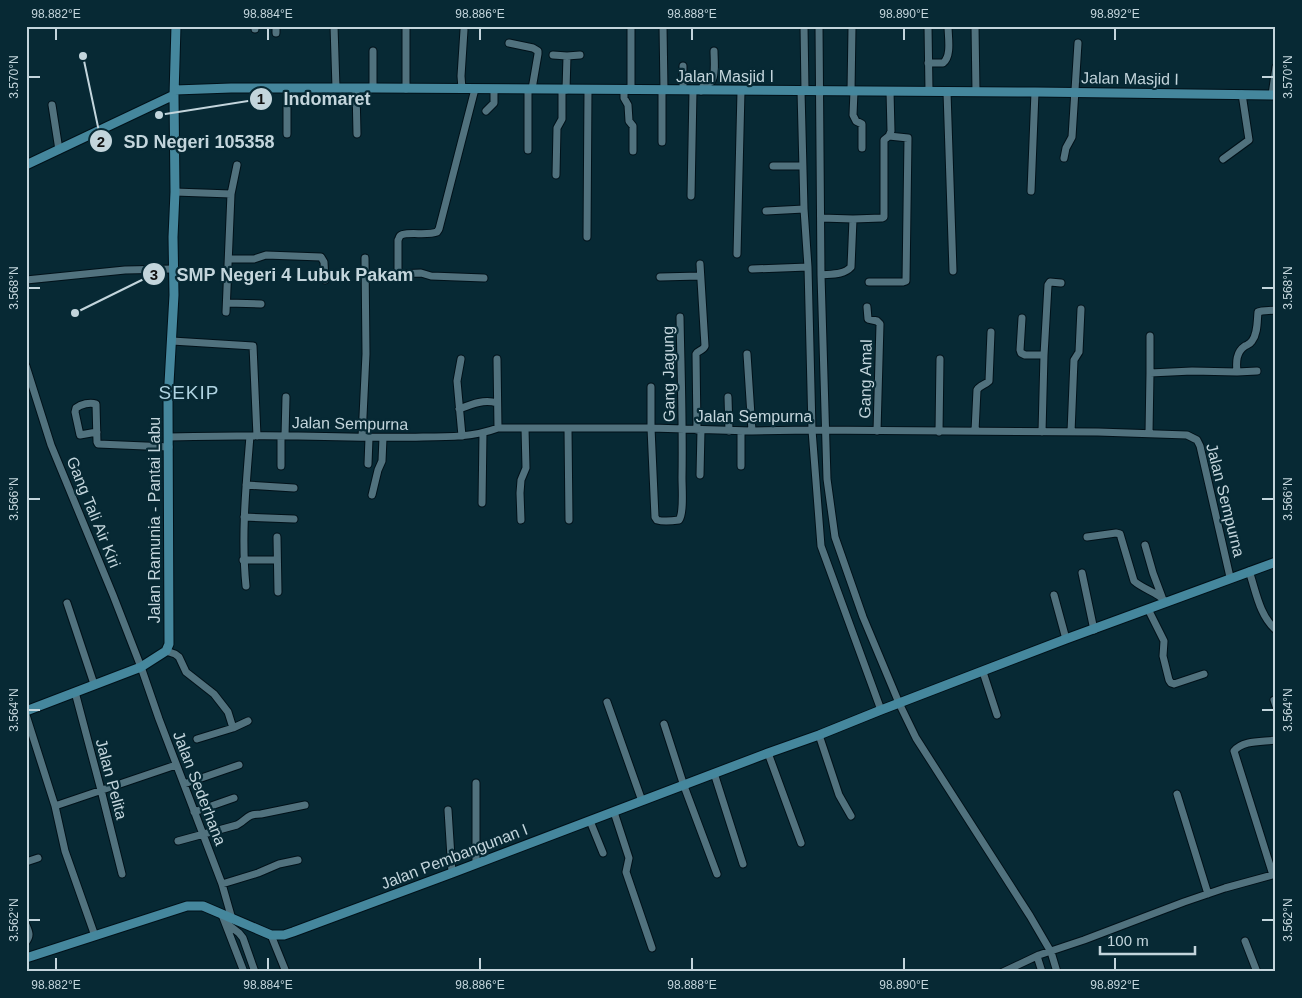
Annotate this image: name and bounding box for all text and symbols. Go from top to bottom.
text: 98.882°E [31,7,81,21]
text: 98.884°E [243,7,293,21]
text: 98.886°E [455,7,505,21]
text: 98.888°E [667,7,717,21]
text: 98.890°E [879,7,929,21]
text: 98.892°E [1090,7,1140,21]
text: 3.570°N [7,55,21,99]
text: 3.570°N [1281,55,1295,99]
street label: Jalan Masjid I [676,68,774,85]
street label: Jalan Masjid I [1081,69,1179,88]
callout: Indomaret [249,82,381,115]
text: Indomaret [283,89,371,109]
text: 1 [257,90,265,107]
callout: SD Negeri 105358 [89,125,285,158]
text: SD Negeri 105358 [123,132,275,152]
text: 2 [97,133,105,150]
callout: SMP Negeri 4 Lubuk Pakam [141,258,423,291]
text: SMP Negeri 4 Lubuk Pakam [177,265,413,285]
text: 3.568°N [7,266,21,310]
text: 3 [150,266,158,283]
text: 3.568°N [1281,266,1295,310]
street label: Gang Jagung [659,326,678,422]
street label: Gang Amal [856,339,875,419]
district label: SEKIP [159,382,219,403]
street label: Jalan Sempurna [696,408,812,425]
street label: Jalan Sempurna [292,414,408,433]
street label: Jalan Ramunia - Pantai Labu [146,417,163,623]
street label: Jalan Sempurna [1203,442,1248,559]
street label: Gang Tali Air Kiri [64,454,124,570]
text: 3.566°N [7,477,21,521]
text: 3.566°N [1281,477,1295,521]
text: 3.564°N [7,688,21,732]
text: 3.564°N [1281,688,1295,732]
street label: Jalan Sederhana [170,729,229,848]
street label: Jalan Pelita [93,737,130,821]
street label: Jalan Pembangunan I [378,821,530,892]
text: 3.562°N [7,898,21,942]
text: 3.562°N [1281,898,1295,942]
scale bar [1100,923,1194,955]
text: 100 m [1107,932,1149,949]
text: 98.882°E [31,978,81,992]
text: 98.884°E [243,978,293,992]
text: 98.886°E [455,978,505,992]
text: 98.888°E [667,978,717,992]
text: 98.890°E [879,978,929,992]
text: 98.892°E [1090,978,1140,992]

